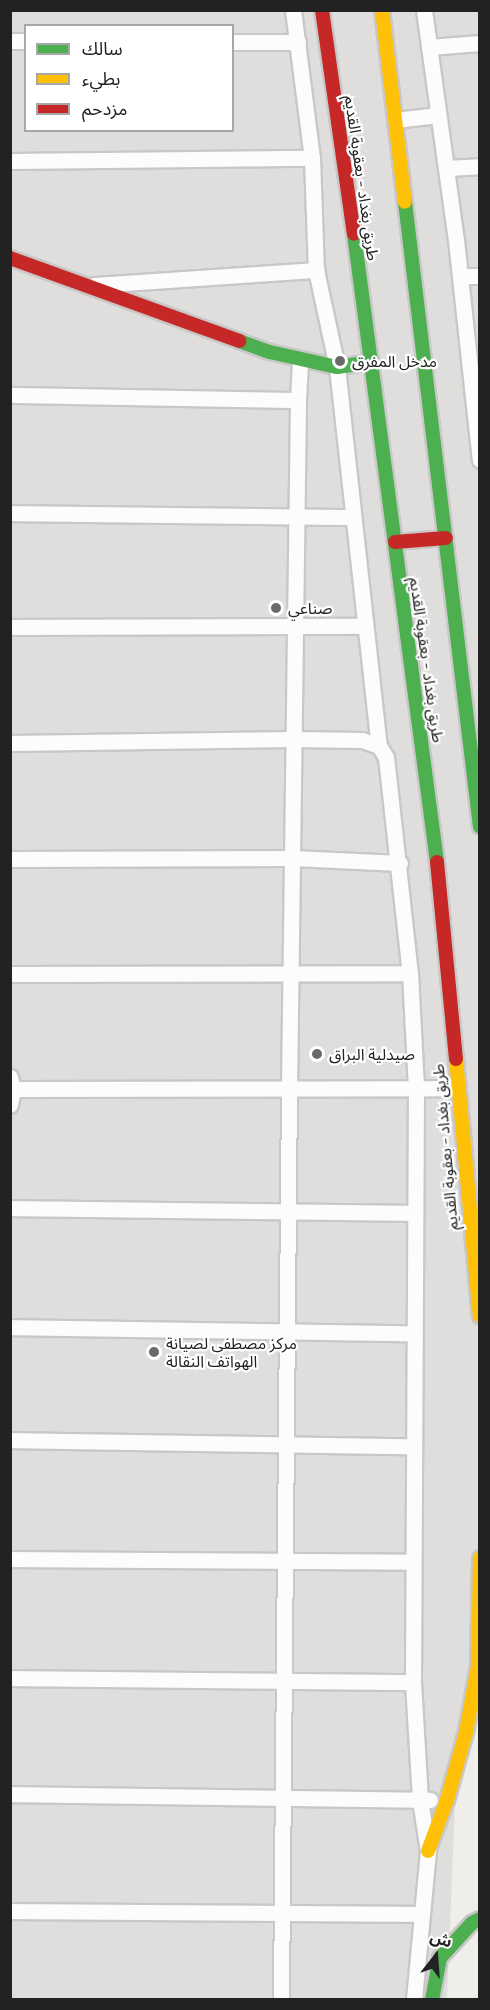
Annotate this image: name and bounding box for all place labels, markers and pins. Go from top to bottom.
place label: مدخل المفرق [352,351,437,371]
marker: مدخل المفرق [333,354,347,368]
place label: صناعي [288,598,332,618]
marker: صناعي [269,601,283,615]
place label: صيدلية البراق [329,1044,415,1064]
marker: صيدلية البراق [310,1047,324,1061]
place label: مركز مصطفى لصيانة الهواتف النقالة [166,1333,297,1371]
marker: مركز مصطفى لصيانة الهواتف النقالة [147,1345,161,1359]

